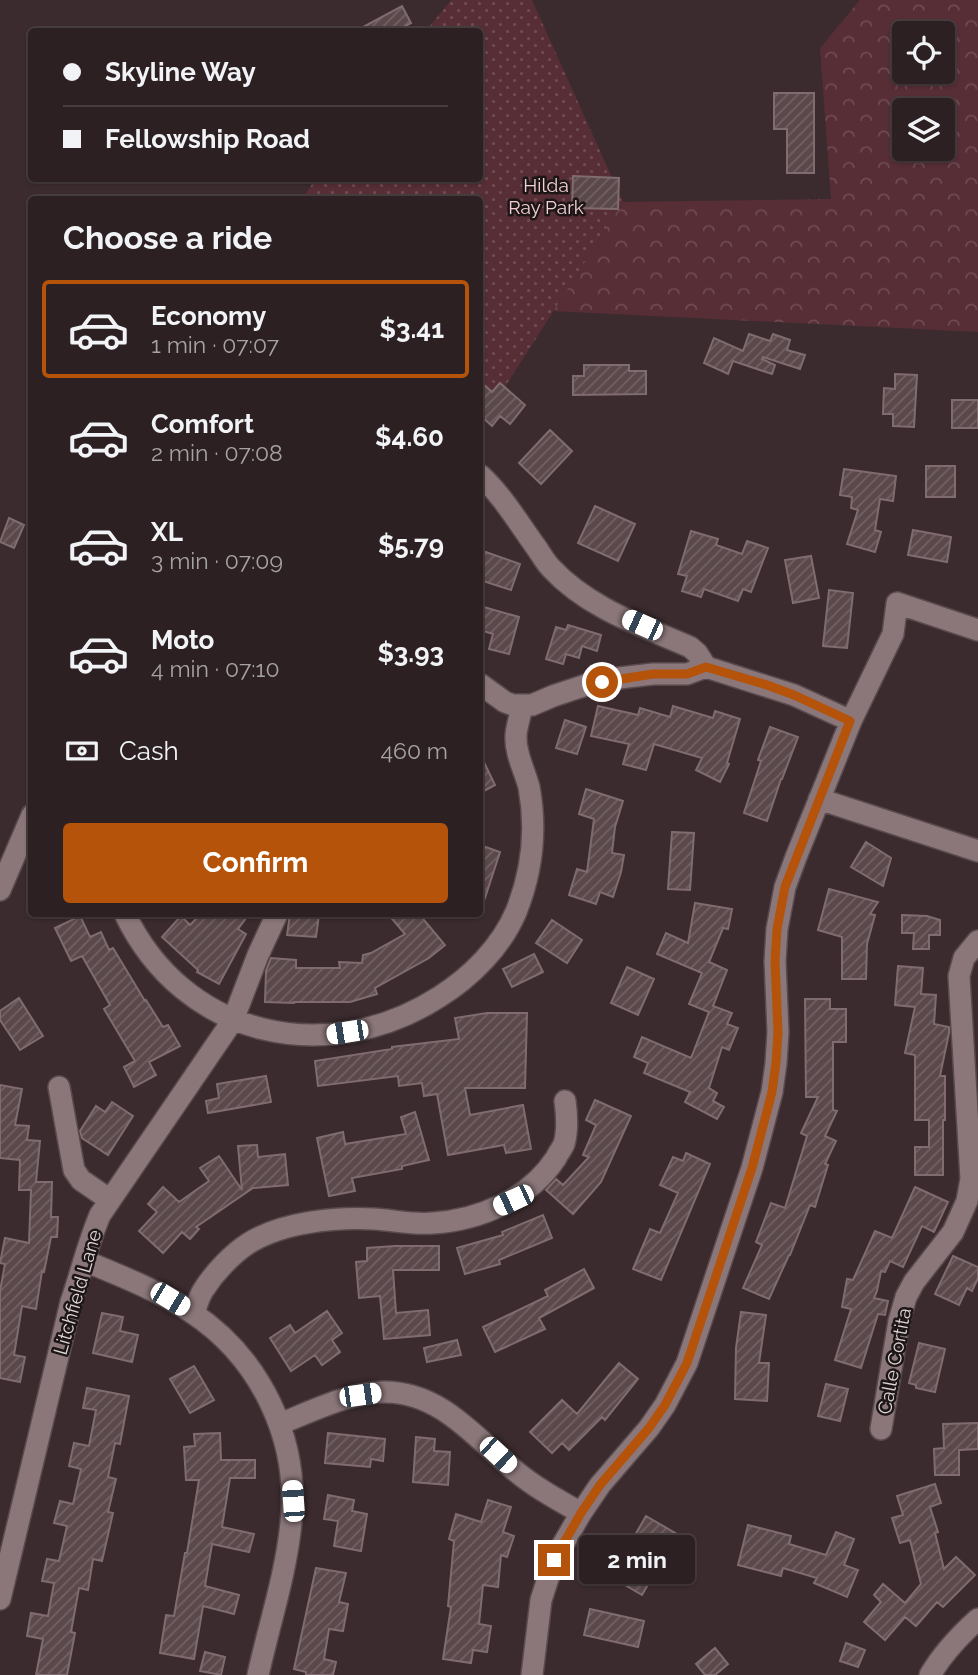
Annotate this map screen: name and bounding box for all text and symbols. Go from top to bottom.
map controls [892,21,955,161]
button: locate [892,21,955,84]
text: Skyline Way [105,57,256,87]
button: layers [892,98,955,161]
text: Fellowship Road [105,124,310,154]
park label: Hilda Ray Park [508,174,584,218]
text: Choose a ride [63,219,272,256]
icon: car [67,298,130,361]
text: Economy [151,301,266,331]
text: $3.41 [380,314,444,344]
text: 1 min · 07:07 [151,331,279,358]
icon: car [67,406,130,469]
text: Comfort [151,409,254,439]
text: $4.60 [375,422,444,452]
text: 2 min · 07:08 [151,439,283,466]
icon: car [67,514,130,577]
text: XL [151,517,183,547]
text: $5.79 [378,530,444,560]
text: 3 min · 07:09 [151,547,283,574]
car [619,607,666,643]
icon: car [67,622,130,685]
text: Moto [151,625,214,655]
text: $3.93 [377,638,444,668]
text: 4 min · 07:10 [151,655,280,682]
route start [586,666,618,698]
icon: cash [63,732,101,770]
text: Cash [119,736,179,766]
text: 460 m [380,737,448,764]
button: Confirm [63,823,448,903]
car [325,1018,370,1046]
car [490,1182,537,1218]
street label: Litchfield Lane [49,1227,105,1357]
car [147,1279,194,1319]
street label: Calle Cortita [873,1306,915,1416]
car [338,1382,383,1408]
car [476,1433,521,1477]
car [282,1479,305,1523]
callout: 2 min [578,1536,694,1584]
route end [538,1544,570,1576]
text: 2 min [607,1546,667,1573]

